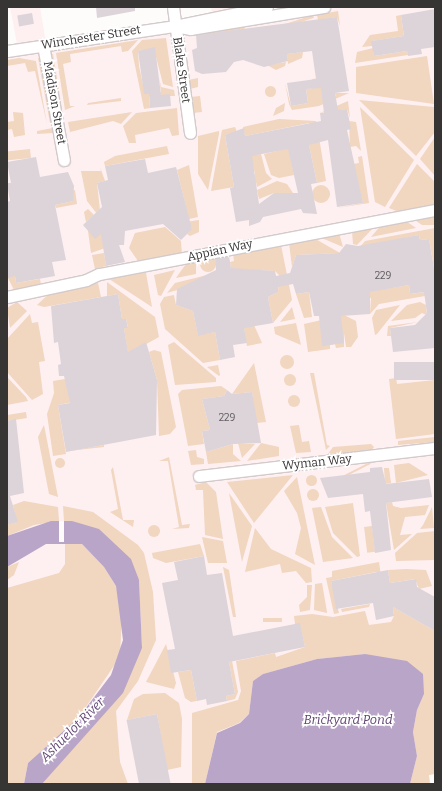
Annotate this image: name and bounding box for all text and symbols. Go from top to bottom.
street label: Winchester Street [40,23,142,53]
street label: Blake Street [169,36,193,104]
street label: Madison Street [40,60,68,146]
street label: Appian Way [186,237,254,265]
house number: 229 [375,271,391,283]
house number: 229 [219,413,235,425]
street label: Wyman Way [282,452,352,474]
water label: Ashuelot River [38,695,108,765]
water label: Brickyard Pond [303,712,393,728]

